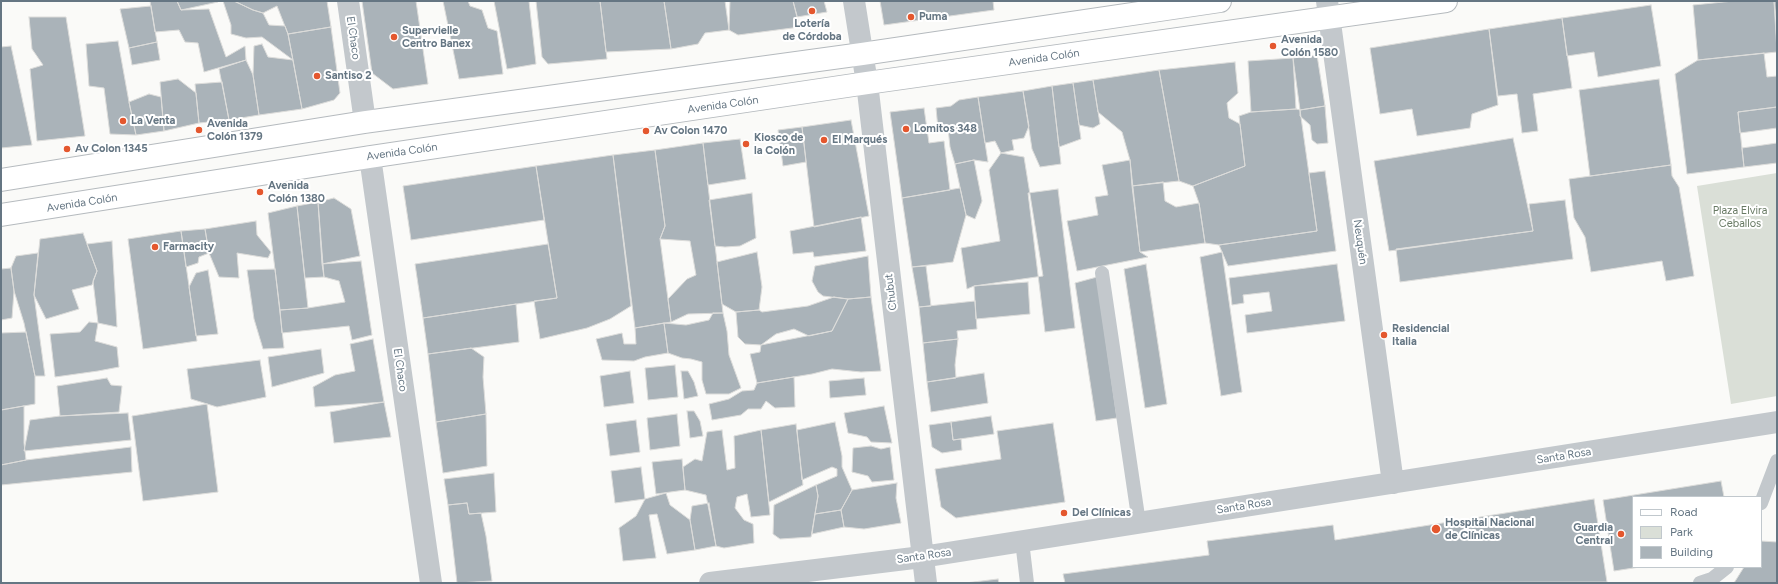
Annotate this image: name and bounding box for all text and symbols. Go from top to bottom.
marker: Lotería de Córdoba [807,6,817,16]
place label: Puma [919,10,947,24]
marker: Puma [906,12,916,22]
street label: El Chaco [343,15,363,61]
place label: Lotería de Córdoba [782,17,842,43]
place label: Supervielle Centro Banex [402,24,471,50]
marker: Supervielle Centro Banex [389,32,399,42]
place label: Avenida Colón 1580 [1281,33,1338,59]
marker: Avenida Colón 1580 [1268,41,1278,51]
street label: Avenida Colón [1008,46,1080,70]
place label: Santiso 2 [325,69,372,83]
marker: Santiso 2 [312,71,322,81]
street label: Avenida Colón [687,93,759,117]
place label: La Venta [131,114,175,128]
marker: La Venta [118,116,128,126]
place label: Avenida Colón 1379 [207,117,263,143]
place label: Lomitos 348 [914,122,977,136]
place label: Av Colon 1470 [654,124,727,138]
marker: Lomitos 348 [901,124,911,134]
marker: Avenida Colón 1379 [194,125,204,135]
marker: Av Colon 1470 [641,126,651,136]
place label: Kiosco de la Colón [754,131,803,157]
place label: El Marqués [832,133,887,147]
marker: El Marqués [819,135,829,145]
marker: Kiosco de la Colón [741,139,751,149]
street label: Avenida Colón [366,140,438,164]
place label: Av Colon 1345 [75,142,148,156]
marker: Av Colon 1345 [62,144,72,154]
place label: Avenida Colón 1380 [268,179,325,205]
marker: Avenida Colón 1380 [255,187,265,197]
street label: Avenida Colón [46,191,118,215]
park label: Plaza Elvira Ceballos [1713,204,1767,230]
street label: Neuquén [1350,219,1370,265]
place label: Farmacity [163,240,214,254]
marker: Farmacity [150,242,160,252]
street label: Chubut [882,273,900,311]
place label: Residencial Italia [1392,322,1450,348]
marker: Residencial Italia [1379,330,1389,340]
street label: El Chaco [390,347,410,393]
street label: Santa Rosa [1536,445,1592,467]
street label: Santa Rosa [1216,495,1272,517]
legend [1632,496,1762,568]
text: Road [1670,505,1698,519]
place label: Del Clínicas [1072,506,1131,520]
marker: Del Clínicas [1059,508,1069,518]
place label: Hospital Nacional de Clínicas [1445,516,1534,542]
place label: Guardia Central [1573,521,1613,547]
marker: Hospital Nacional de Clínicas [1430,523,1442,535]
text: Park [1670,525,1693,539]
marker: Guardia Central [1616,529,1626,539]
text: Building [1670,545,1713,559]
street label: Santa Rosa [896,546,952,566]

